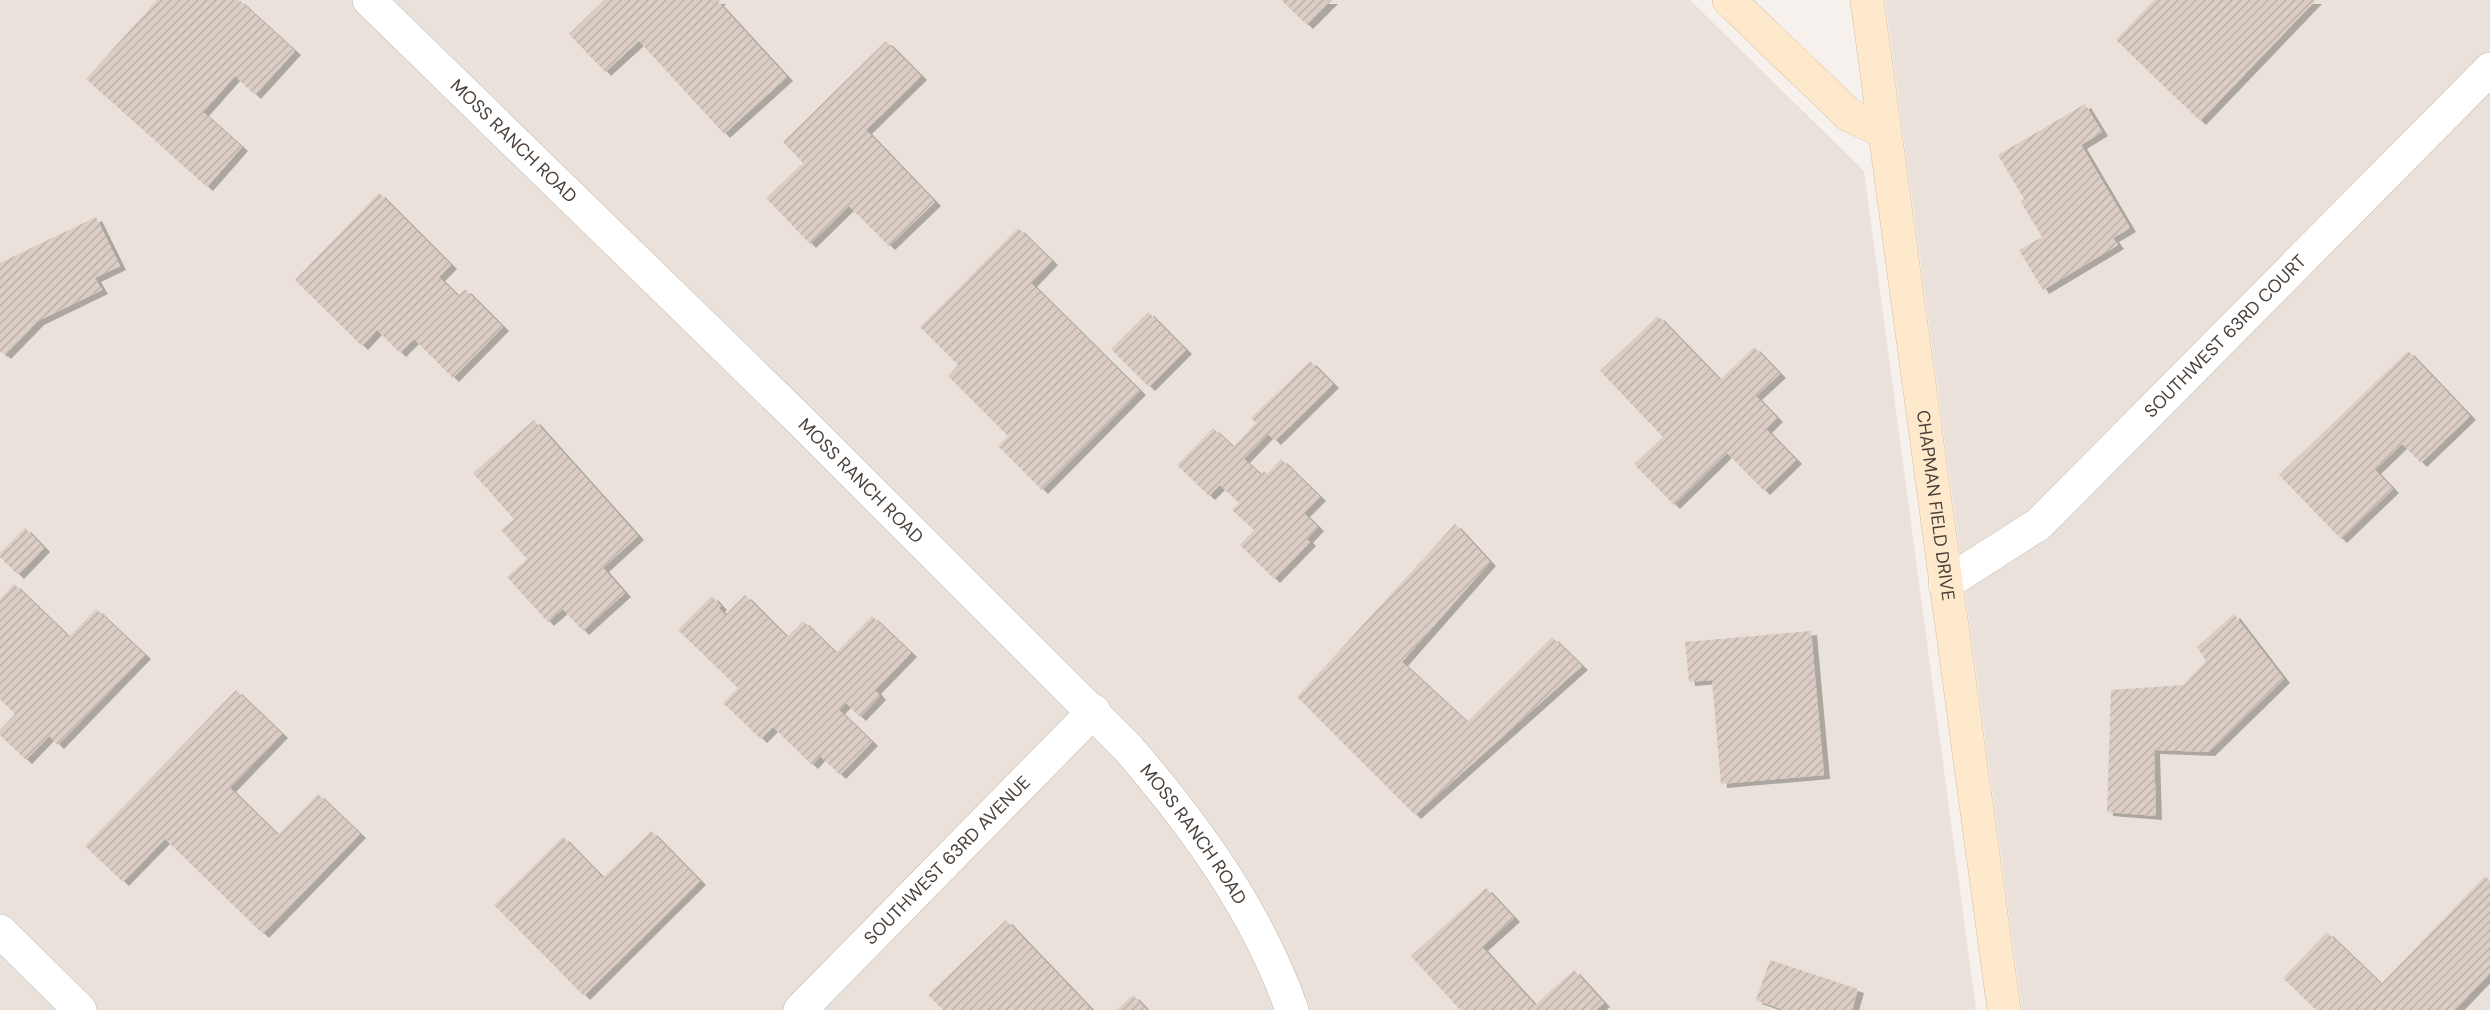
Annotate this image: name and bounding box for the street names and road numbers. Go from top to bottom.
street label: MOSS RANCH ROAD [445,74,582,208]
street label: SOUTHWEST 63RD COURT [2139,249,2311,423]
street label: CHAPMAN FIELD DRIVE [1911,409,1960,602]
street label: MOSS RANCH ROAD [793,413,929,549]
street label: MOSS RANCH ROAD [1135,759,1252,909]
street label: SOUTHWEST 63RD AVENUE [859,771,1036,950]

